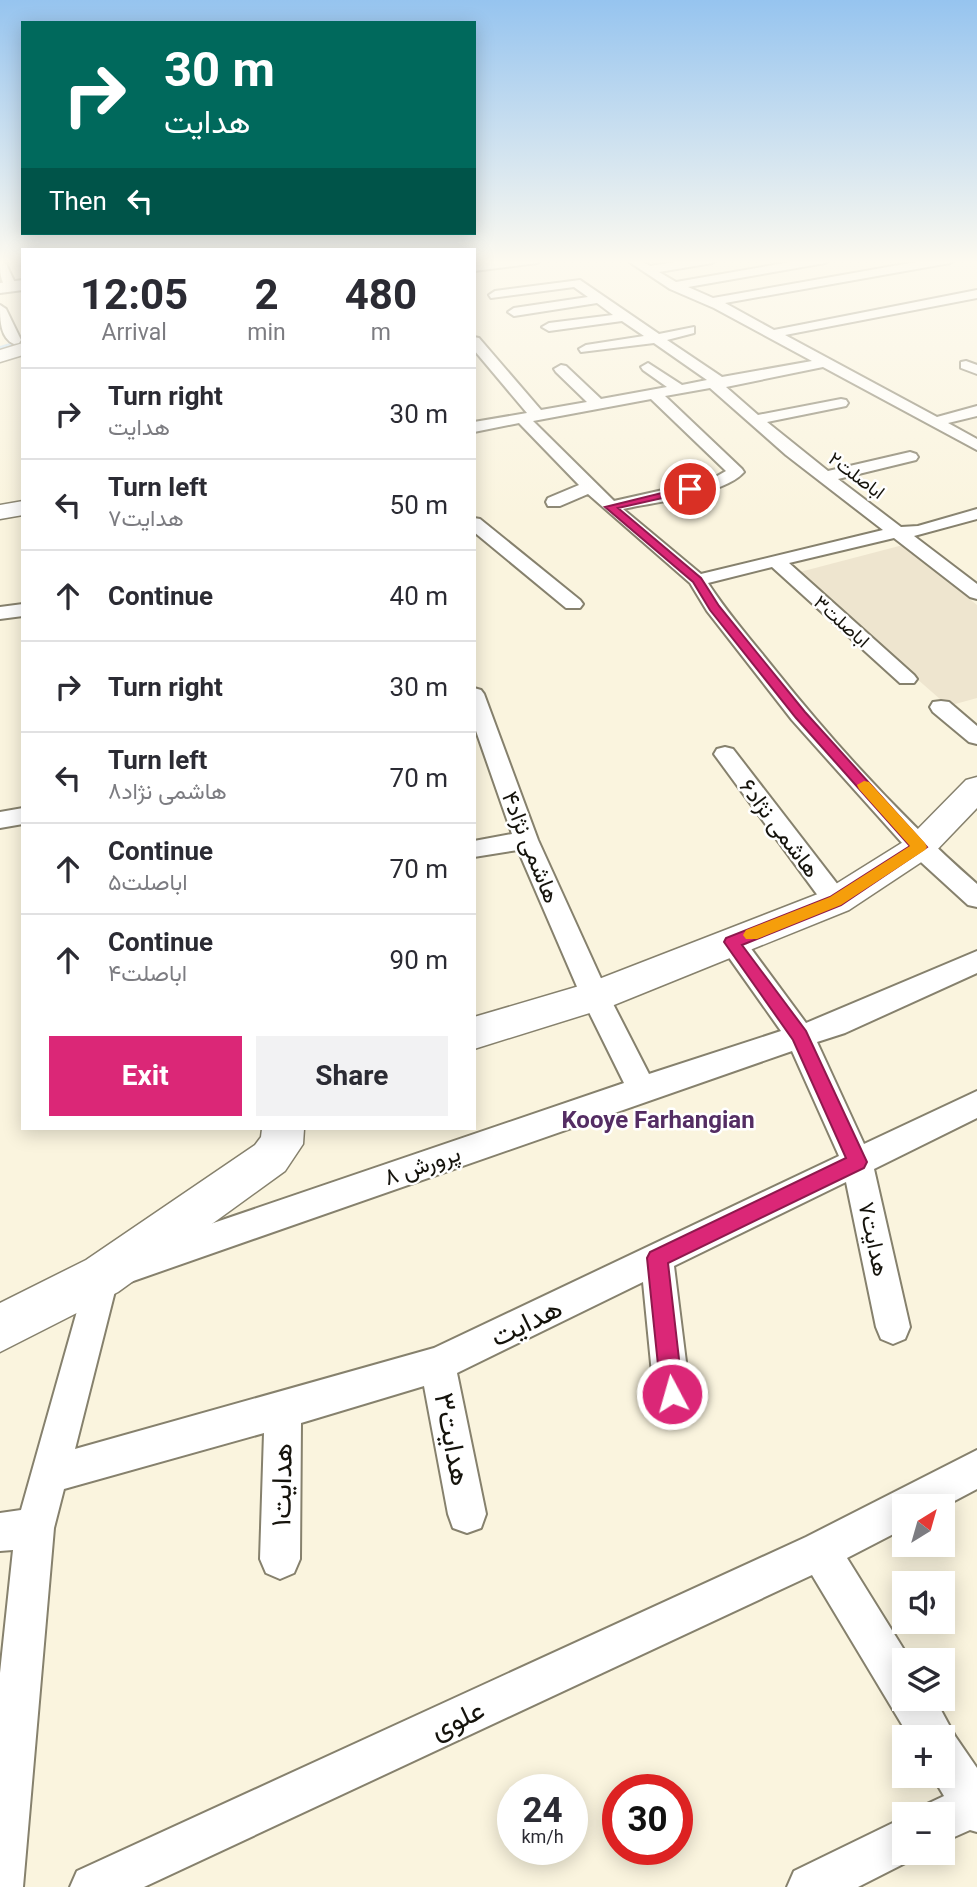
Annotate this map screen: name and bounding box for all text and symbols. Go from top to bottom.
text: 30 m [164,41,275,98]
icon: right [49,49,140,140]
text: هدایت [164,103,250,141]
icon: left [121,182,159,220]
text: Then [49,186,107,216]
text: 12:05 [80,270,188,319]
text: 2 [254,270,279,319]
text: 480 [345,270,417,319]
text: Arrival [101,319,167,346]
text: min [247,319,286,346]
text: m [371,319,391,346]
text: Turn right [108,381,223,411]
icon: right [49,395,87,433]
text: 30 m [390,399,448,429]
text: هدایت [108,414,170,441]
street label: اباصلت۲ [824,447,889,504]
pin [660,459,720,519]
icon: arrive [671,470,709,508]
text: Turn left [108,472,207,502]
icon: left [49,486,87,524]
text: 50 m [390,490,448,520]
text: هدایت۷ [108,505,184,532]
icon: ahead [49,577,87,615]
text: Continue [108,581,213,611]
text: 40 m [390,581,448,611]
street label: اباصلت۳ [809,590,874,652]
icon: right [49,668,87,706]
text: Turn right [108,672,223,702]
text: 30 m [390,672,448,702]
text: Turn left [108,745,207,775]
icon: left [49,759,87,797]
text: 70 m [390,763,448,793]
street label: هاشمی نژاد۶ [733,774,825,884]
text: هاشمی نژاد۸ [108,778,227,805]
street label: هاشمی نژاد۴ [495,787,565,907]
text: Continue [108,836,213,866]
icon: ahead [49,850,87,888]
text: 70 m [390,854,448,884]
text: اباصلت۵ [108,869,188,896]
text: Continue [108,927,213,957]
icon: ahead [49,941,87,979]
text: 90 m [390,945,448,975]
text: اباصلت۴ [108,960,187,987]
button: Exit [49,1036,242,1116]
button: Share [256,1036,448,1116]
district label: Kooye Farhangian [561,1106,755,1134]
street label: پرورش ۸ [380,1140,465,1193]
street label: هدایت۷ [852,1199,895,1279]
street label: هدایت [485,1291,567,1354]
position arrow [635,1357,709,1431]
street label: هدایت۳ [427,1390,478,1488]
street label: هدایت۱ [264,1443,299,1527]
north arrow [892,1494,956,1558]
map controls [892,1494,955,1865]
button: sound [892,1571,955,1634]
button: layers [892,1648,955,1711]
street label: علوی [425,1693,490,1747]
button: + [892,1725,955,1788]
speed limit sign: 30 [602,1774,693,1865]
text: 24 [522,1790,563,1831]
button: − [892,1802,955,1865]
text: km/h [521,1826,564,1847]

